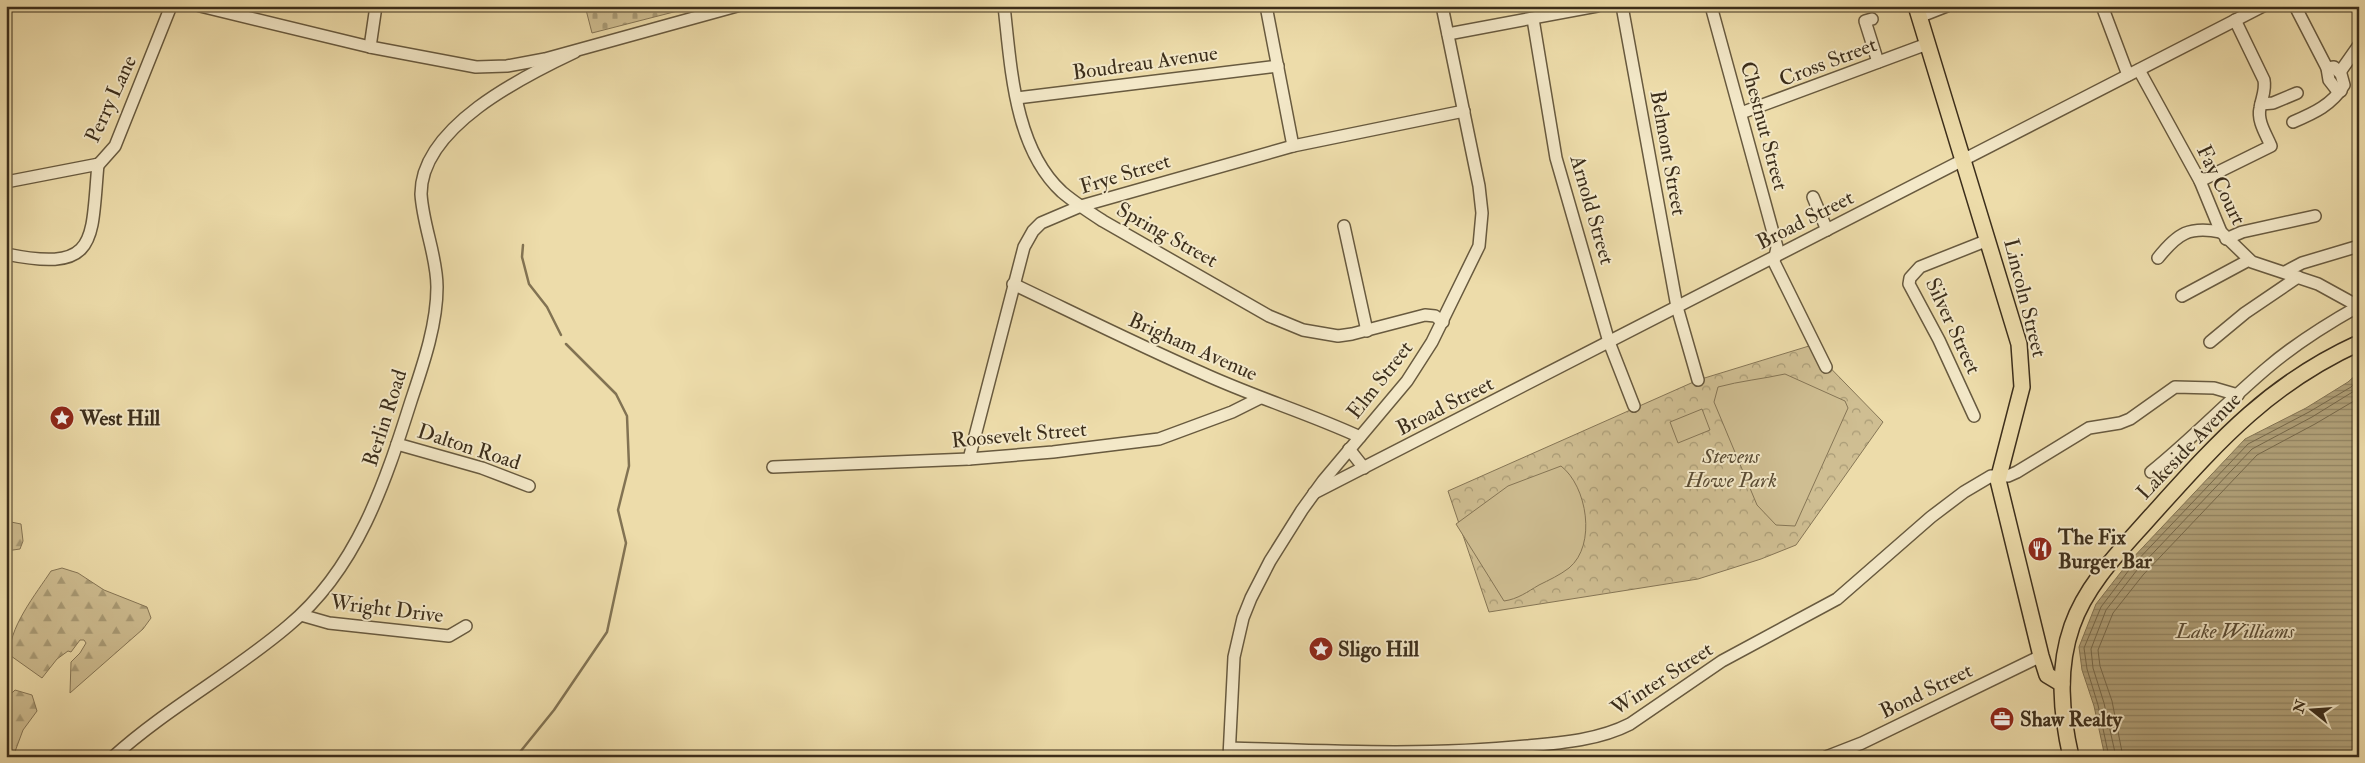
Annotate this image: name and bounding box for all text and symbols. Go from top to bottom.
street label: Cross Street [1775,31,1881,93]
street label: Boudreau Avenue [1071,39,1220,87]
street label: Perry Lane [79,51,143,147]
street label: Chestnut Street [1734,59,1794,194]
street label: Belmont Street [1644,88,1692,218]
street label: Fay Court [2190,141,2252,230]
street label: Frye Street [1076,147,1174,201]
street label: Arnold Street [1563,151,1621,268]
street label: Broad Street [1752,184,1858,256]
street label: Spring Street [1112,196,1223,274]
street label: Lincoln Street [1997,236,2053,360]
street label: Silver Street [1919,274,1987,379]
street label: Brigham Avenue [1124,306,1262,388]
street label: Elm Street [1341,335,1419,424]
street label: Berlin Road [357,365,414,470]
street label: Broad Street [1392,370,1498,442]
street label: Lakeside Avenue [2131,386,2247,506]
place icon: West Hill [49,405,75,431]
place label: West Hill [79,405,161,432]
street label: Roosevelt Street [950,416,1088,454]
street label: Dalton Road [414,418,525,477]
park label: Stevens Howe Park [1684,443,1777,494]
place label: The Fix Burger Bar [2057,524,2153,575]
restaurant icon: The Fix Burger Bar [2027,536,2053,562]
street label: Wright Drive [328,589,445,629]
park label: Lake Williams [2175,618,2295,645]
place icon: Sligo Hill [1308,636,1334,662]
place label: Sligo Hill [1338,636,1420,663]
street label: Winter Street [1605,636,1718,722]
street label: Bond Street [1875,657,1977,725]
north arrow [2288,686,2338,736]
text: N [2290,697,2310,716]
office icon: Shaw Realty [1989,706,2015,732]
place label: Shaw Realty [2020,706,2123,733]

